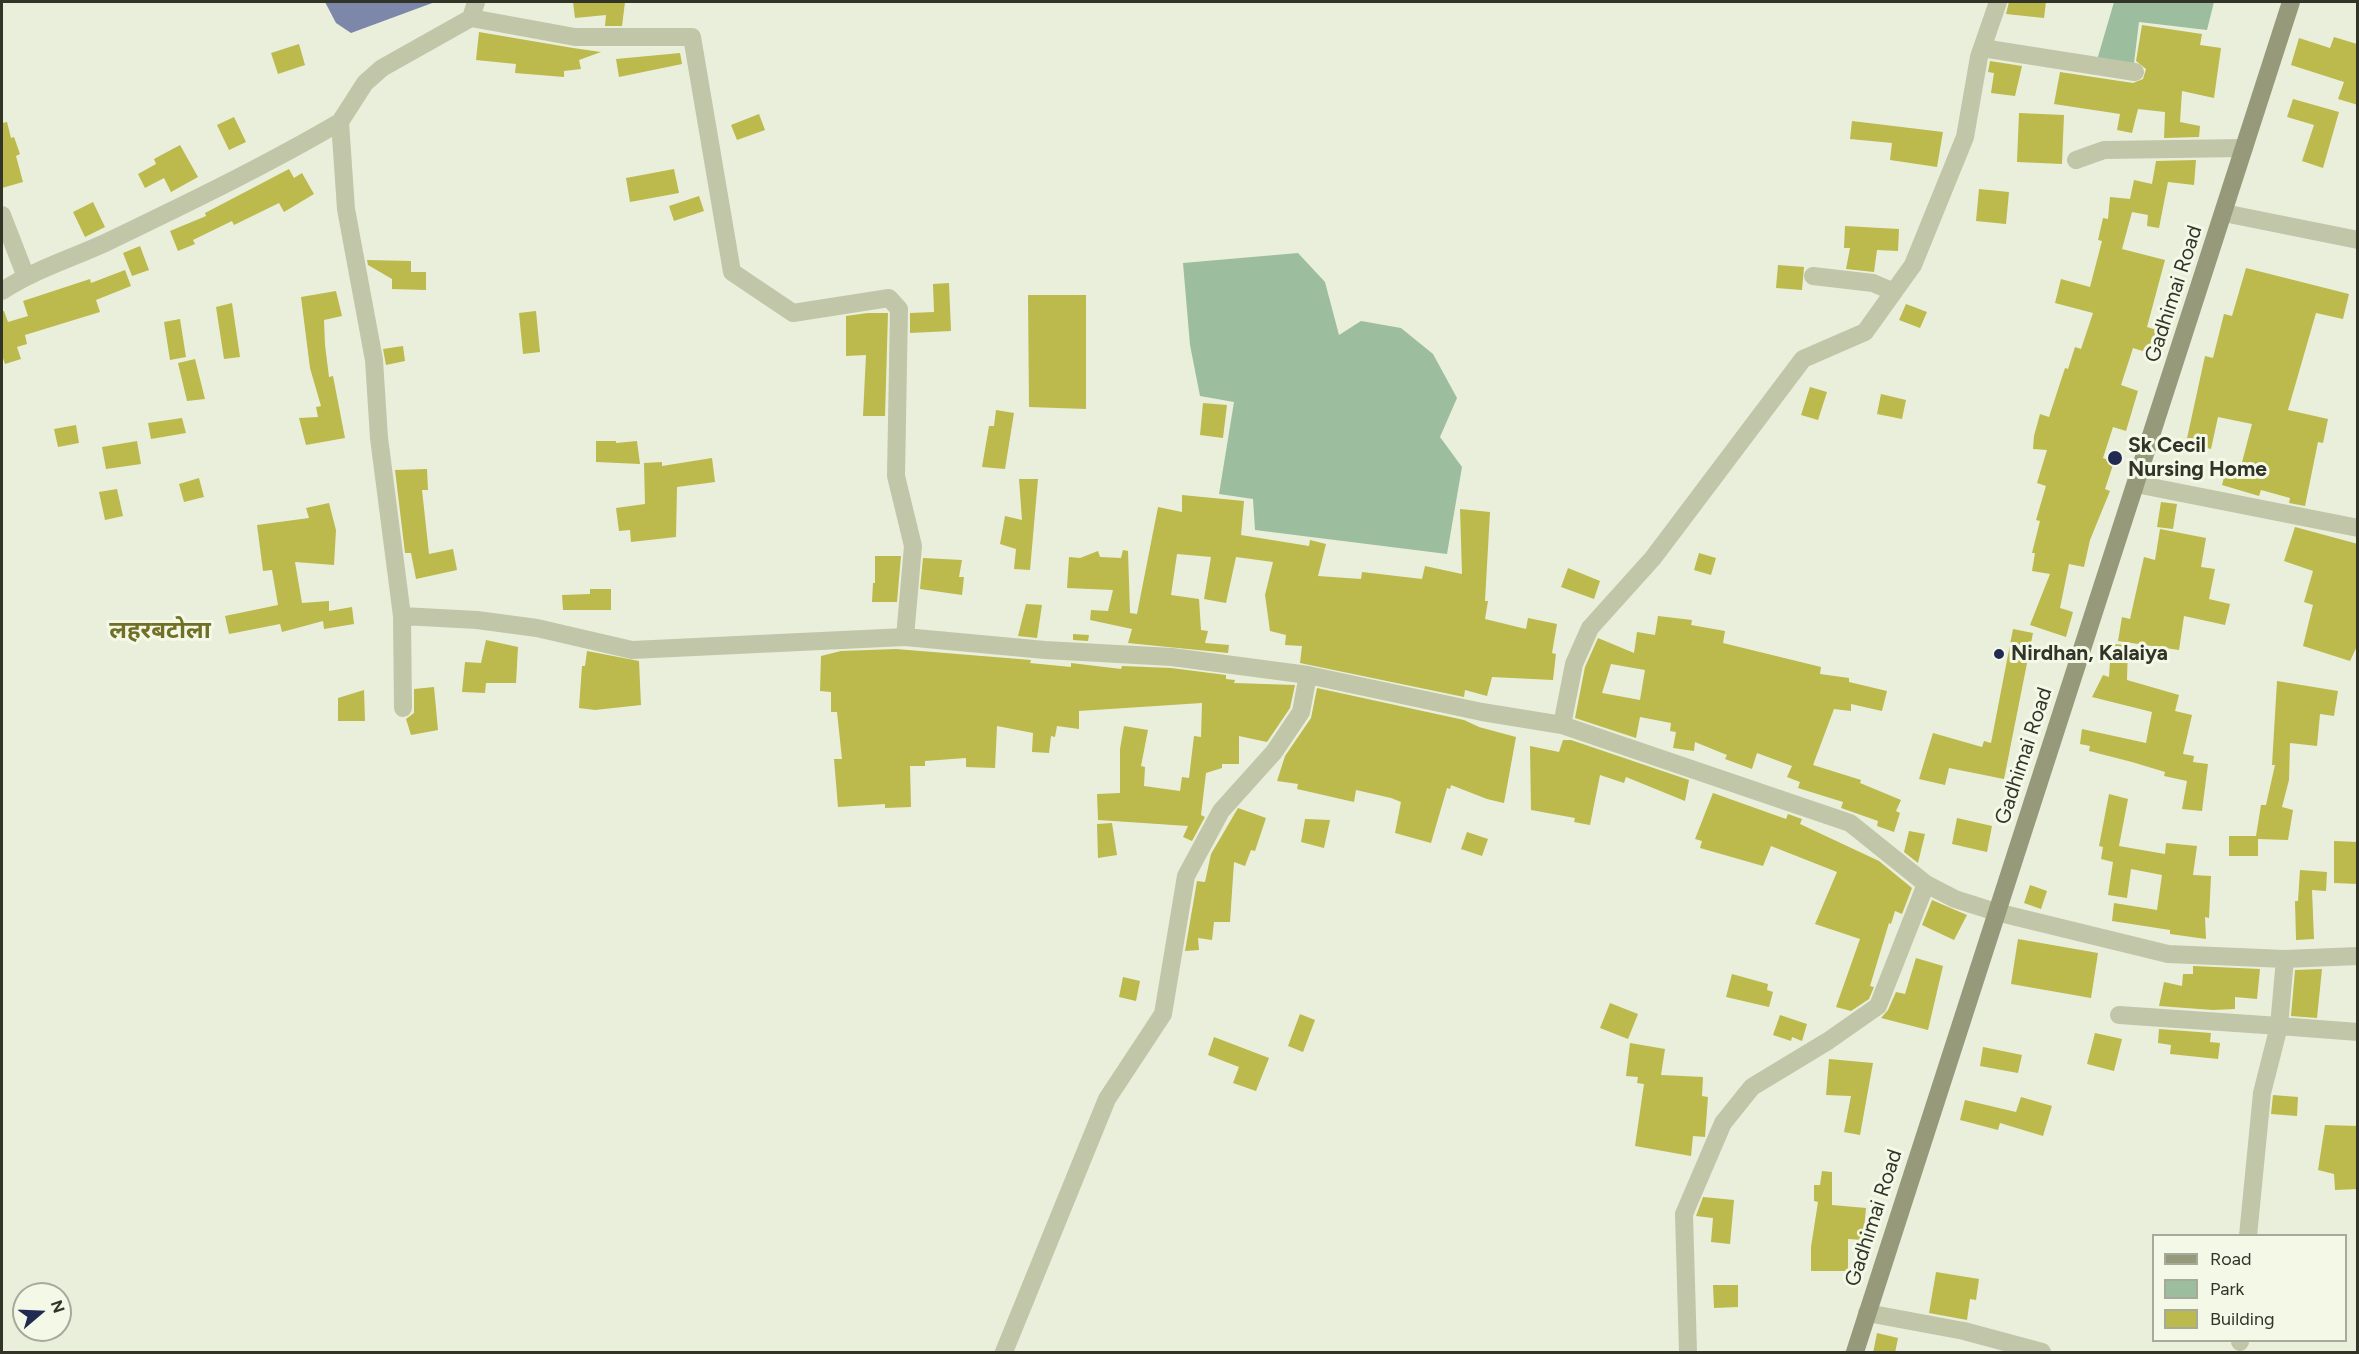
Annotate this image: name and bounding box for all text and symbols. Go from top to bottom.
street label: Gadhimai Road [2140,222,2208,366]
place label: Sk Cecil Nursing Home [2128,433,2267,483]
marker: Sk Cecil Nursing Home [2106,449,2124,467]
district label: लहरबटोला [109,617,211,645]
place label: Nirdhan, Kalaiya [2011,641,2168,667]
marker: Nirdhan, Kalaiya [1992,647,2006,661]
street label: Gadhimai Road [1990,684,2058,828]
street label: Gadhimai Road [1840,1146,1908,1290]
legend [2152,1234,2347,1342]
text: Road [2210,1248,2251,1270]
text: Park [2210,1278,2244,1300]
north arrow [12,1282,72,1342]
text: N [47,1298,69,1316]
text: Building [2210,1308,2275,1330]

